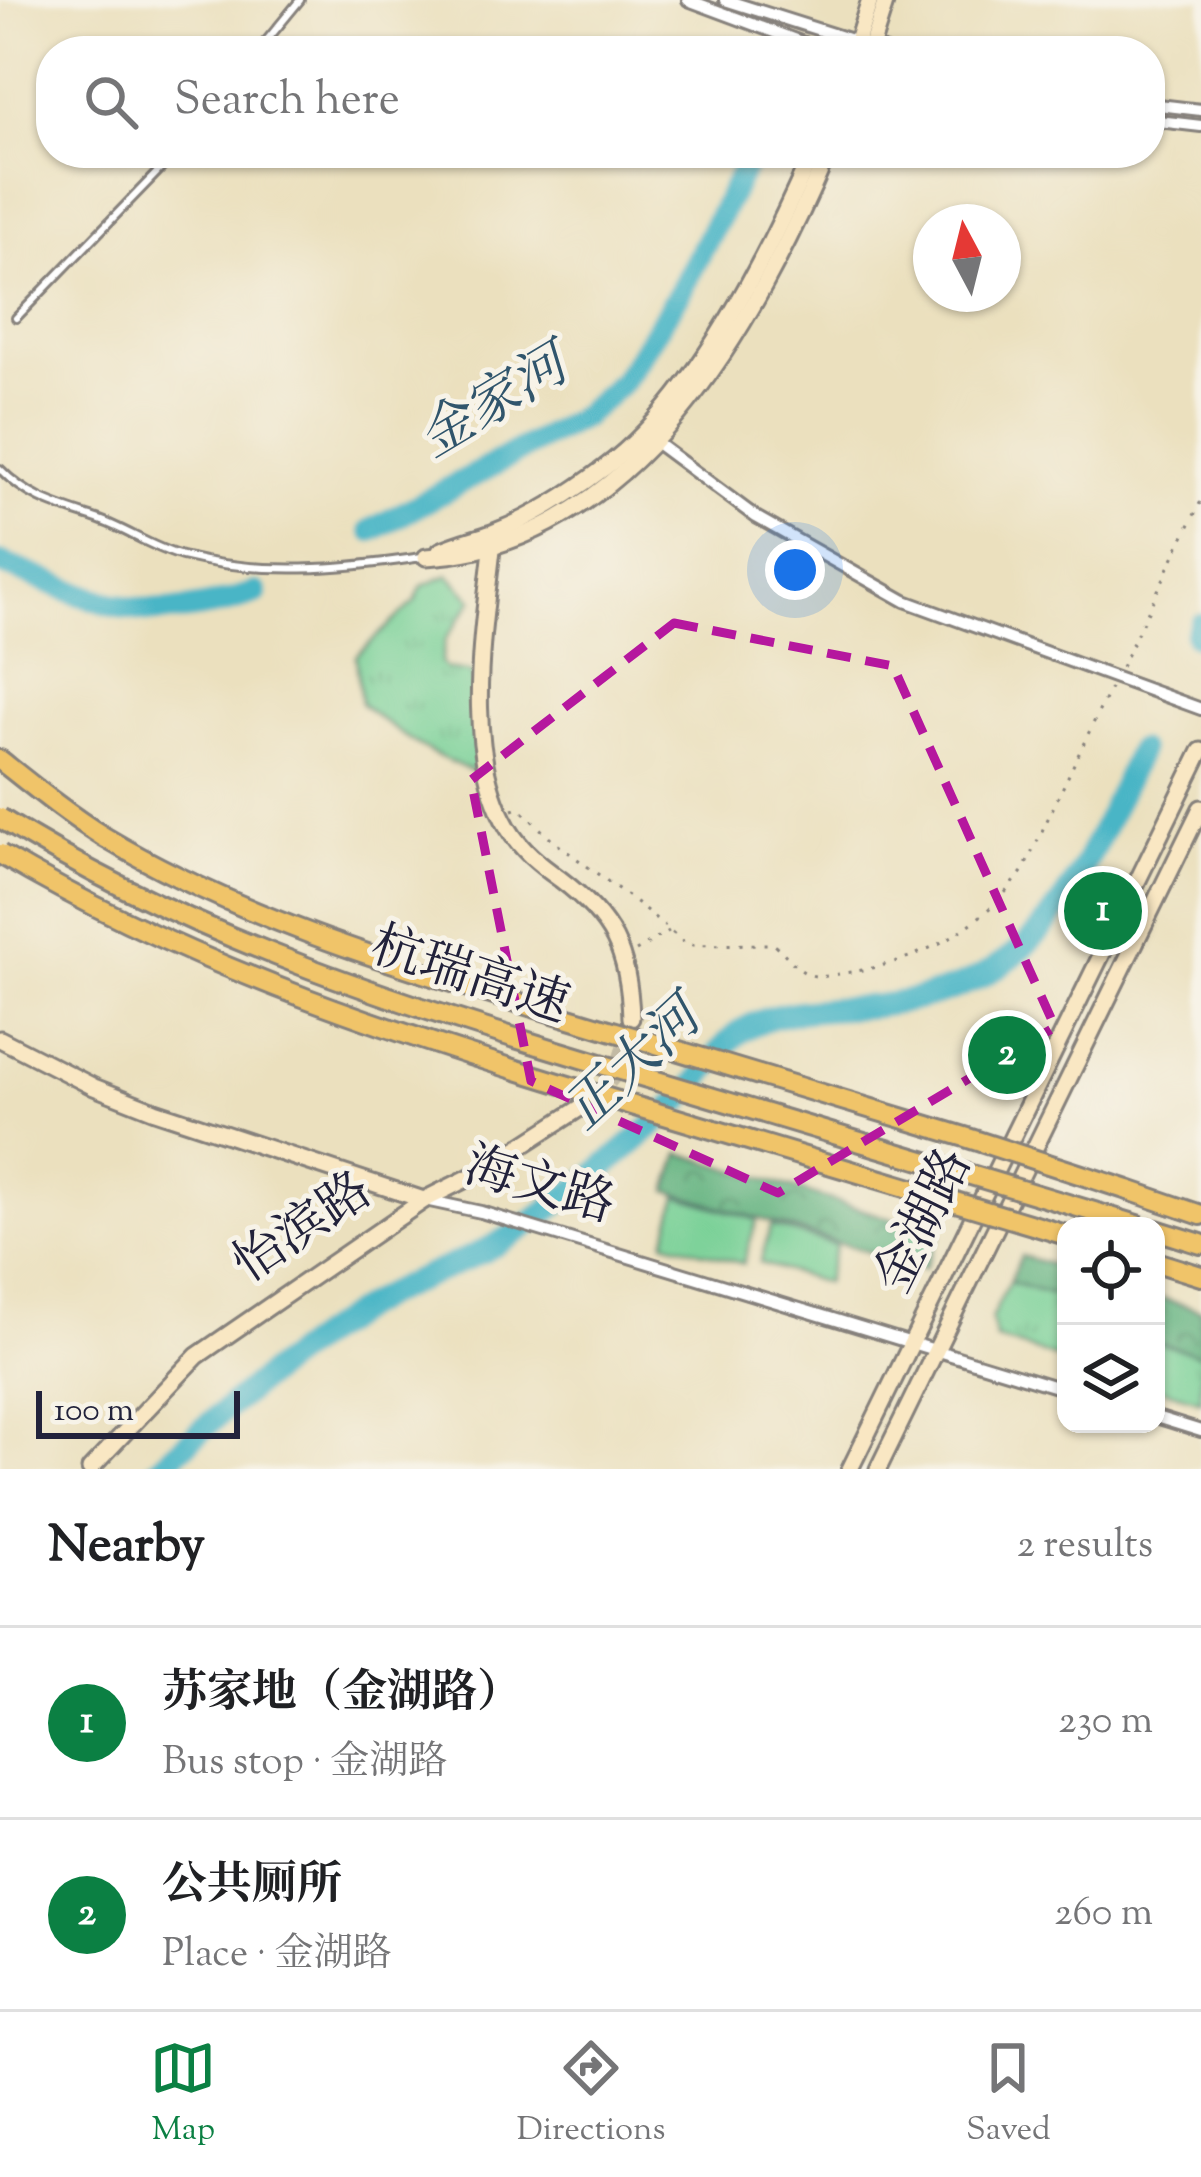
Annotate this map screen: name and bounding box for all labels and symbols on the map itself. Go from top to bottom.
north arrow [913,204,1021,312]
water label: 金家河 [405,325,592,480]
your location [765,540,825,600]
pin: 1 [1064,866,1142,956]
street label: 杭瑞高速 [361,912,577,1044]
water label: 正大河 [549,977,727,1151]
pin: 2 [968,1010,1046,1100]
street label: 海文路 [455,1132,623,1244]
street label: 金湖路 [860,1137,992,1307]
street label: 怡滨路 [220,1157,388,1303]
scale bar [36,1385,240,1438]

